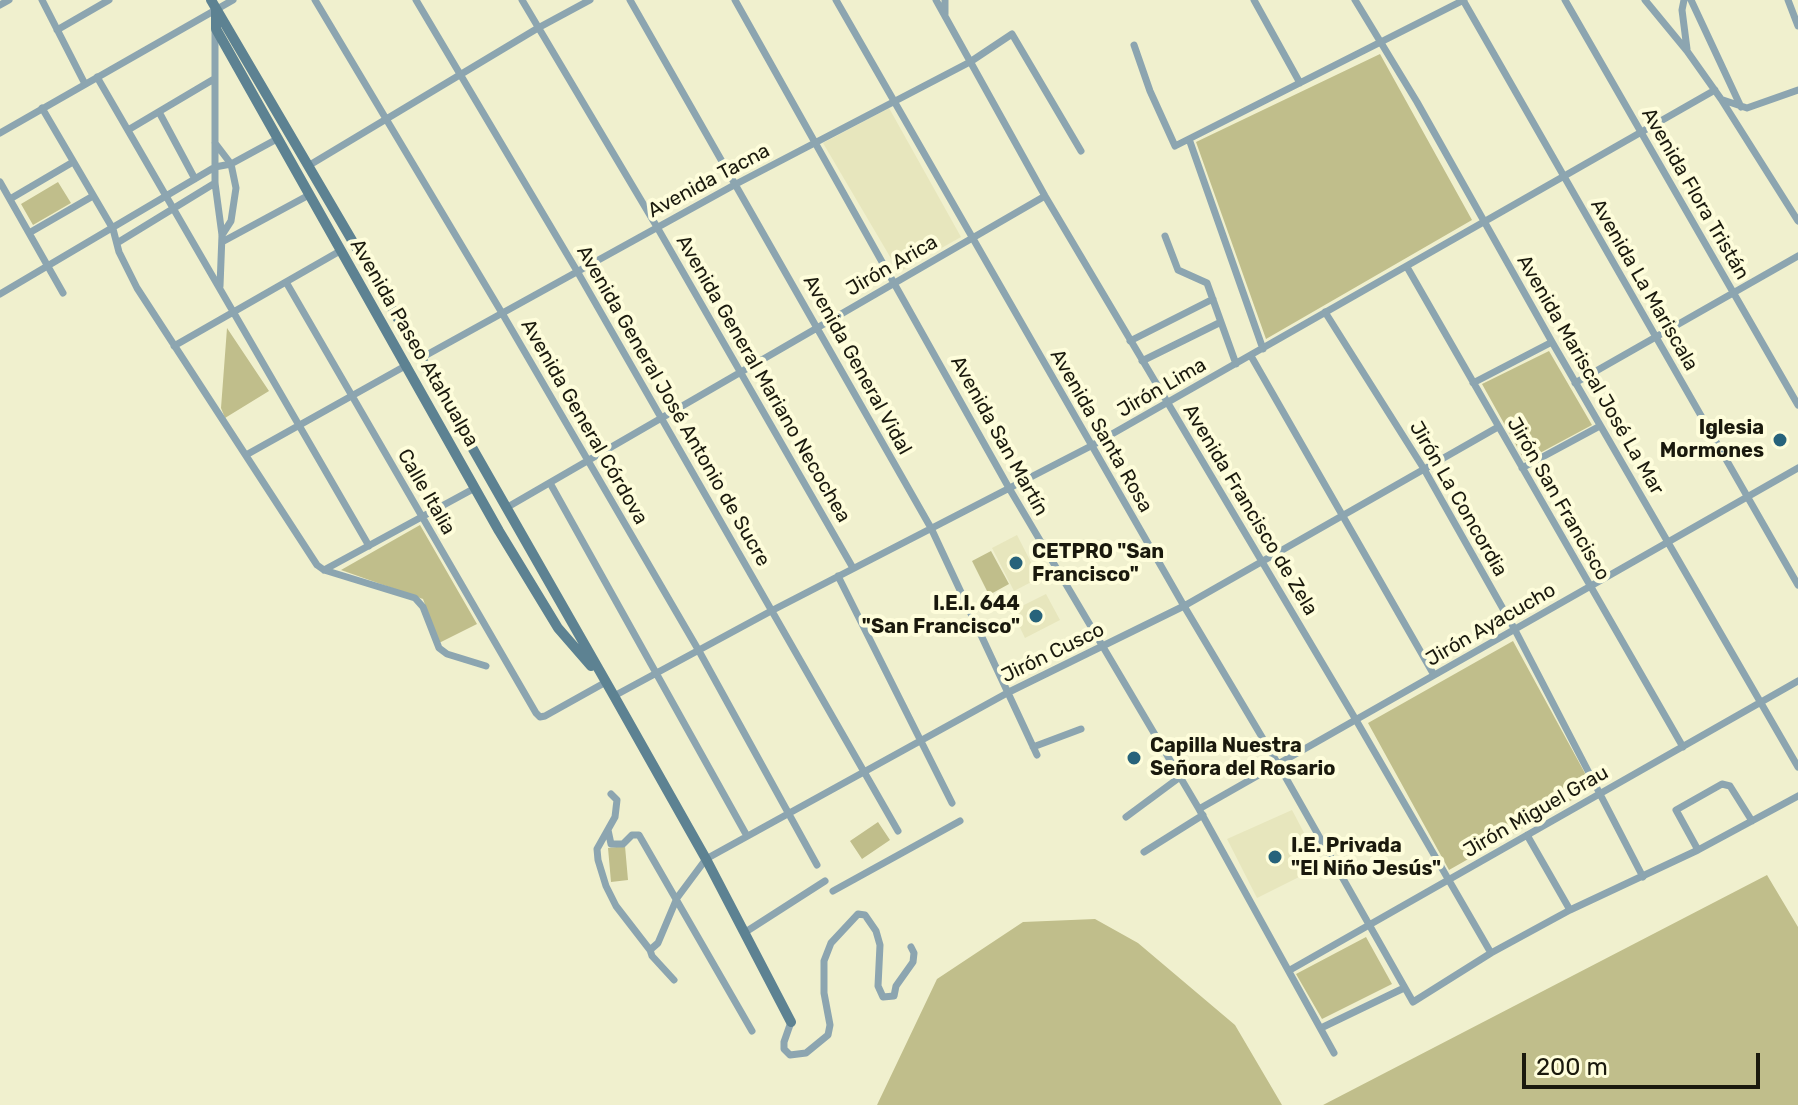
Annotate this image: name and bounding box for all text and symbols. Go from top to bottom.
street label: Avenida Flora Tristán [1636,104,1754,284]
street label: Avenida Tacna [644,139,774,223]
street label: Avenida La Mariscala [1585,195,1703,375]
street label: Jirón Arica [842,230,942,302]
street label: Avenida General Mariano Necochea [671,231,855,527]
street label: Avenida Paseo Atahualpa [345,235,483,451]
street label: Avenida General José Antonio de Sucre [571,241,775,571]
street label: Avenida Mariscal José La Mar [1511,251,1669,499]
street label: Avenida General Vidal [798,271,916,459]
street label: Avenida General Córdova [515,315,653,529]
street label: Avenida Santa Rosa [1045,345,1157,517]
street label: Avenida San Martín [945,352,1053,520]
street label: Jirón Lima [1113,353,1211,423]
street label: Avenida Francisco de Zela [1177,400,1323,620]
street label: Jirón San Francisco [1501,413,1615,585]
place label: Iglesia Mormones [1660,416,1764,463]
street label: Jirón La Concordia [1404,417,1512,581]
marker: Iglesia Mormones [1771,431,1789,449]
street label: Calle Italia [392,445,460,539]
place label: CETPRO "San Francisco" [1032,540,1164,587]
marker: CETPRO "San Francisco" [1007,554,1025,572]
street label: Jirón Ayacucho [1422,578,1560,672]
place label: I.E.I. 644 "San Francisco" [862,592,1020,639]
marker: I.E.I. 644 "San Francisco" [1027,607,1045,625]
street label: Jirón Cusco [998,618,1108,688]
place label: Capilla Nuestra Señora del Rosario [1150,734,1335,781]
marker: Capilla Nuestra Señora del Rosario [1125,749,1143,767]
street label: Jirón Miguel Grau [1459,761,1613,863]
place label: I.E. Privada "El Niño Jesús" [1291,834,1441,881]
marker: I.E. Privada "El Niño Jesús" [1266,848,1284,866]
scale bar [1526,1037,1764,1087]
text: 200 m [1536,1053,1608,1081]

